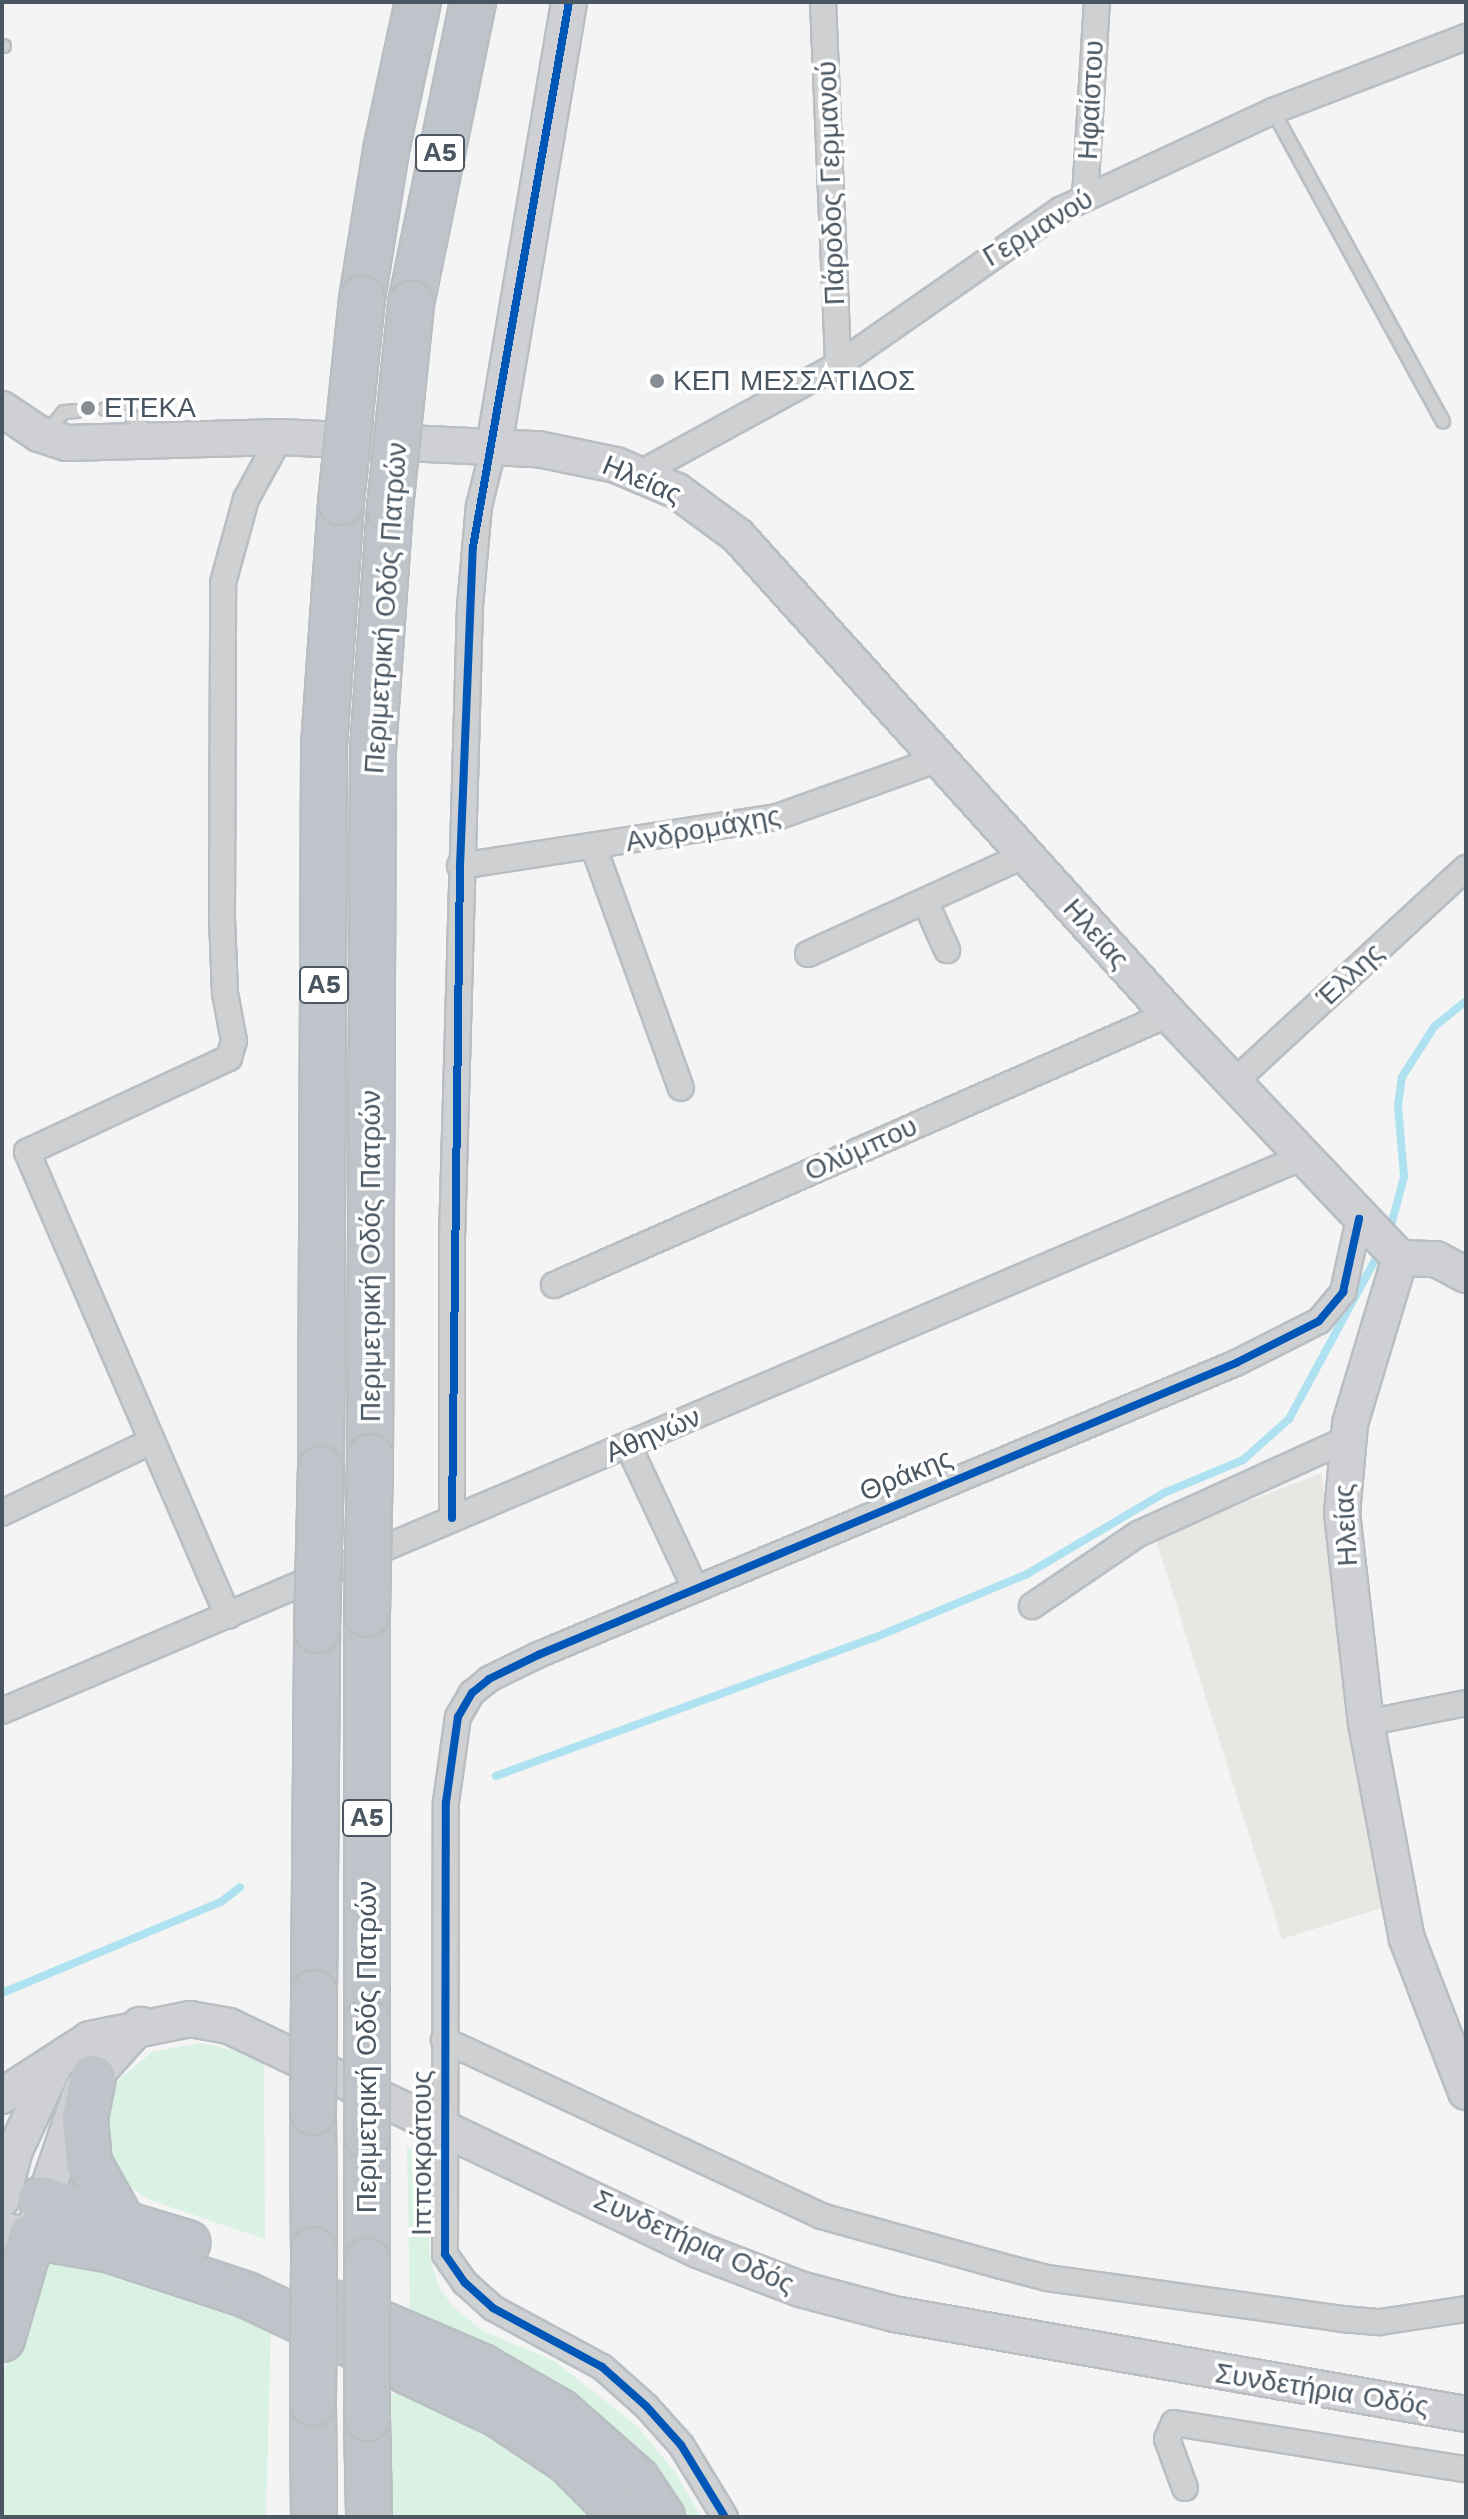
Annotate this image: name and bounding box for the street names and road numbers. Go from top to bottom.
street label: Ηφαίστου [1071,39,1111,161]
street label: Πάροδος Γερμανού [810,60,852,306]
road number: Α5 [414,131,466,175]
street label: Γερμανού [977,182,1099,274]
street label: Περιμετρική Οδός Πατρών [358,441,414,775]
street label: Ηλείας [597,448,687,512]
street label: Ανδρομάχης [623,799,783,859]
street label: Ηλείας [1056,892,1136,976]
street label: Έλλης [1310,936,1390,1014]
road number: Α5 [298,963,350,1007]
street label: Περιμετρική Οδός Πατρών [354,1090,388,1422]
street label: Ολύμπου [800,1109,922,1189]
street label: Αθηνών [601,1400,705,1470]
street label: Θράκης [855,1441,957,1509]
street label: Ηλείας [1327,1483,1365,1567]
road number: Α5 [341,1796,393,1840]
street label: Περιμετρική Οδός Πατρών [350,1881,384,2213]
street label: Ιπποκράτους [405,2070,439,2236]
street label: Συνδετήρια Οδός [589,2183,799,2301]
street label: Συνδετήρια Οδός [1213,2357,1431,2423]

